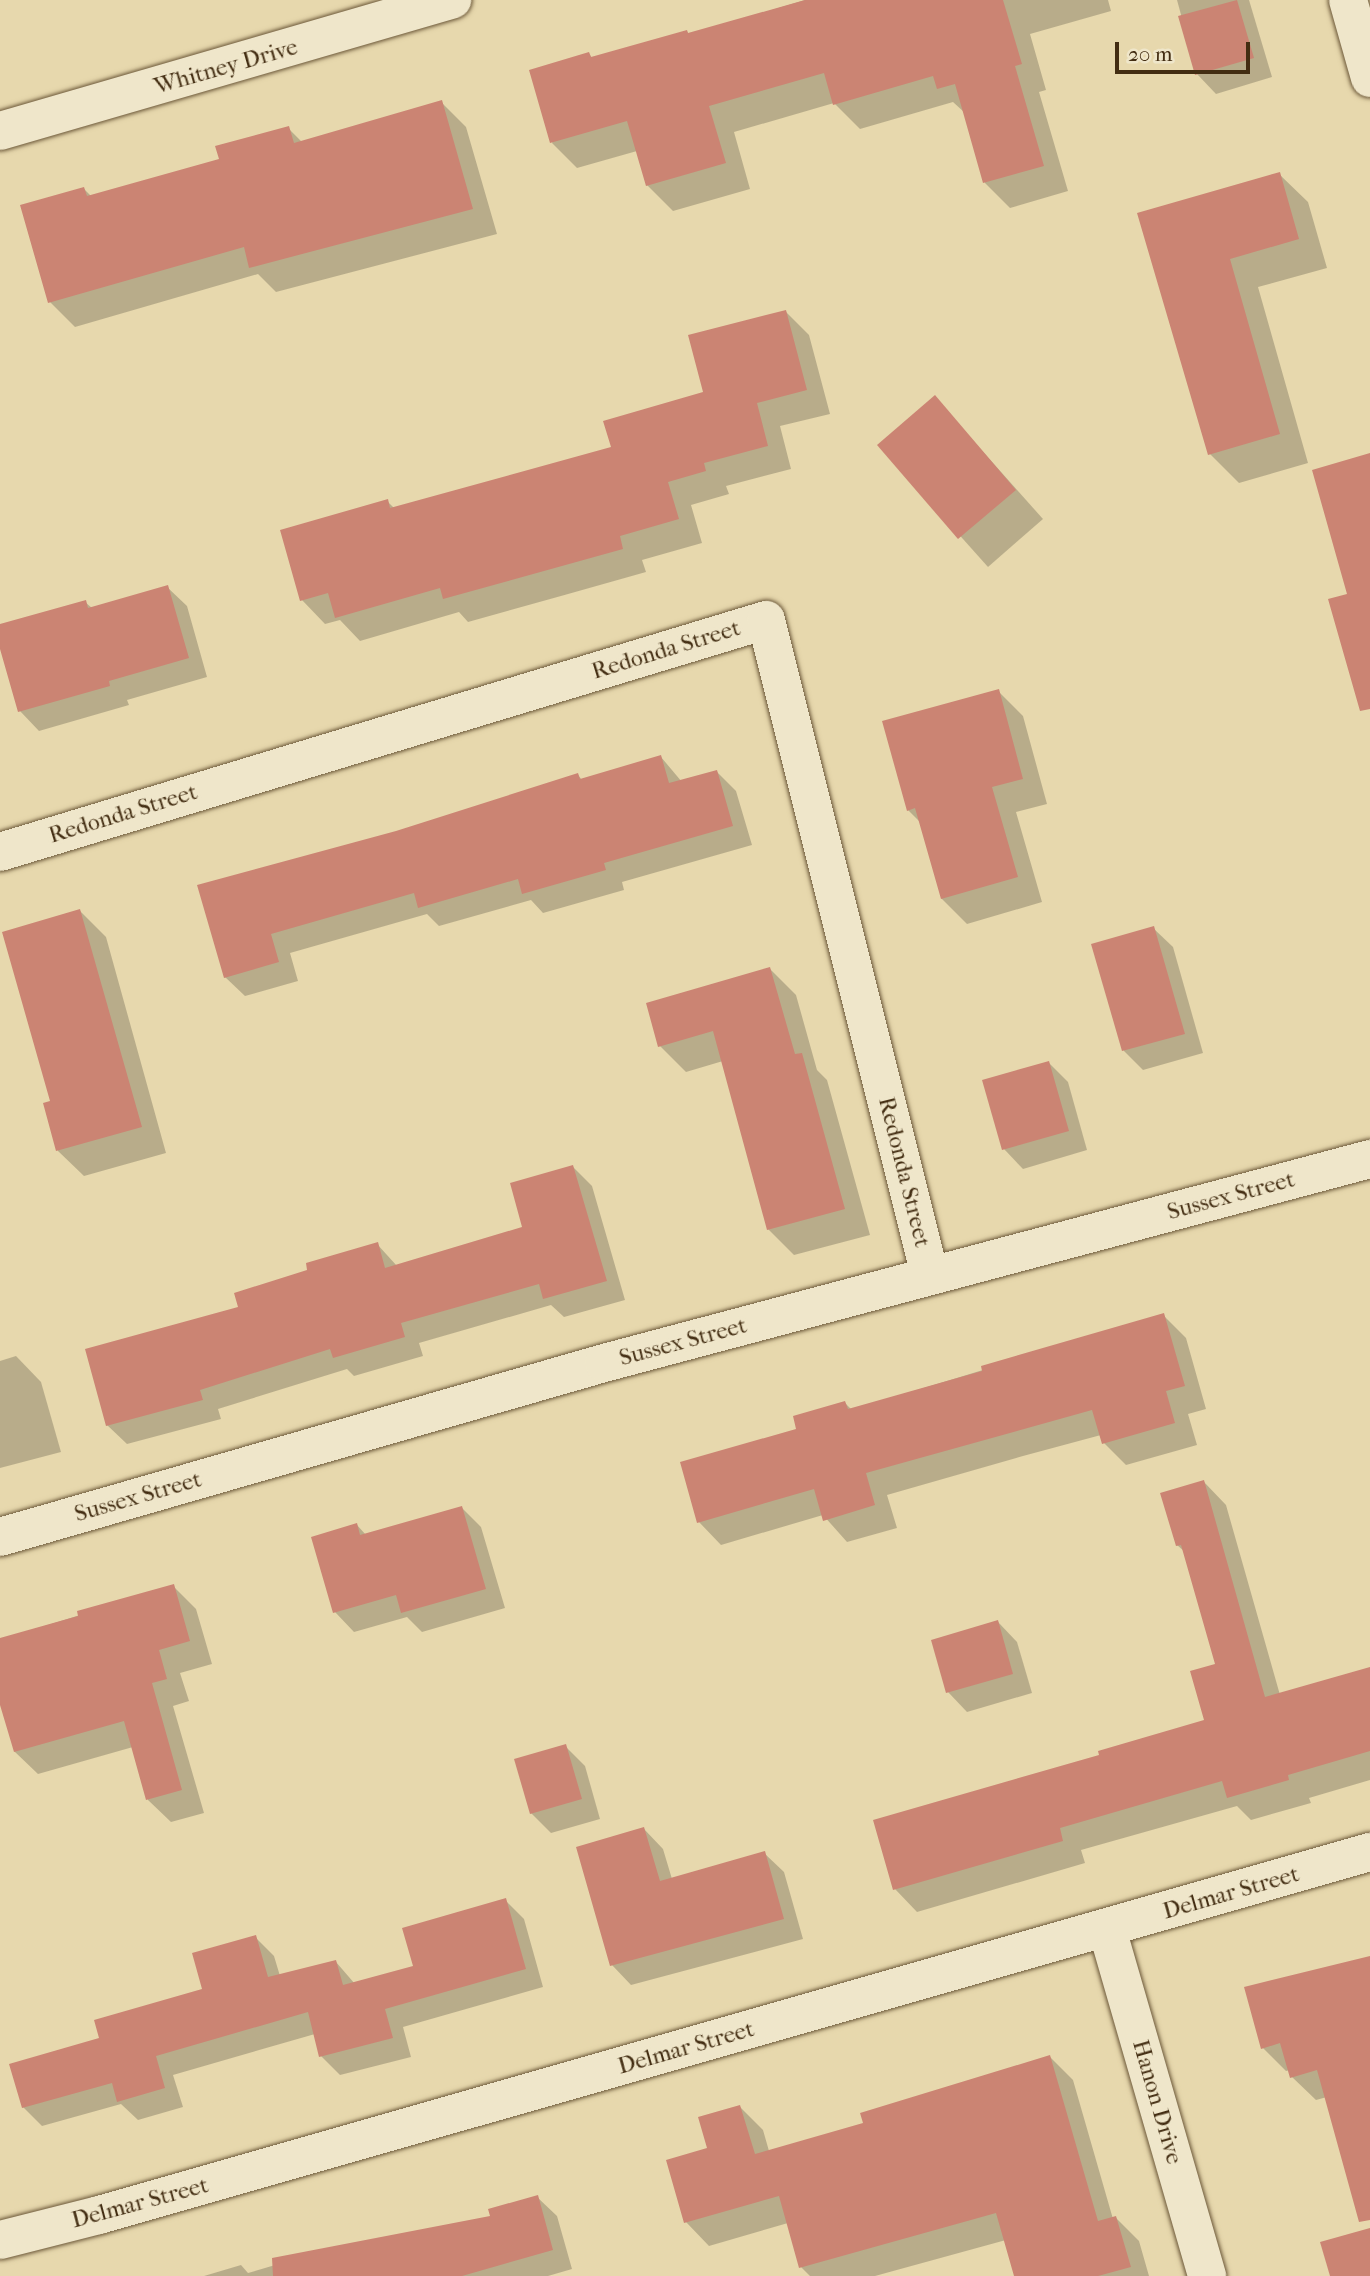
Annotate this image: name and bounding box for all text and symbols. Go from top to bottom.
scale bar [1118,28,1253,72]
street label: Whitney Drive [151,33,301,101]
text: 20 m [1128,42,1172,66]
street label: Redonda Street [588,614,744,686]
street label: Redonda Street [45,778,201,850]
street label: Redonda Street [872,1094,936,1250]
street label: Sussex Street [1164,1166,1298,1226]
street label: Sussex Street [616,1312,750,1372]
street label: Sussex Street [71,1466,205,1528]
street label: Delmar Street [1160,1860,1302,1926]
street label: Delmar Street [615,2015,757,2081]
street label: Hanon Drive [1126,2037,1188,2167]
street label: Delmar Street [69,2172,211,2234]

